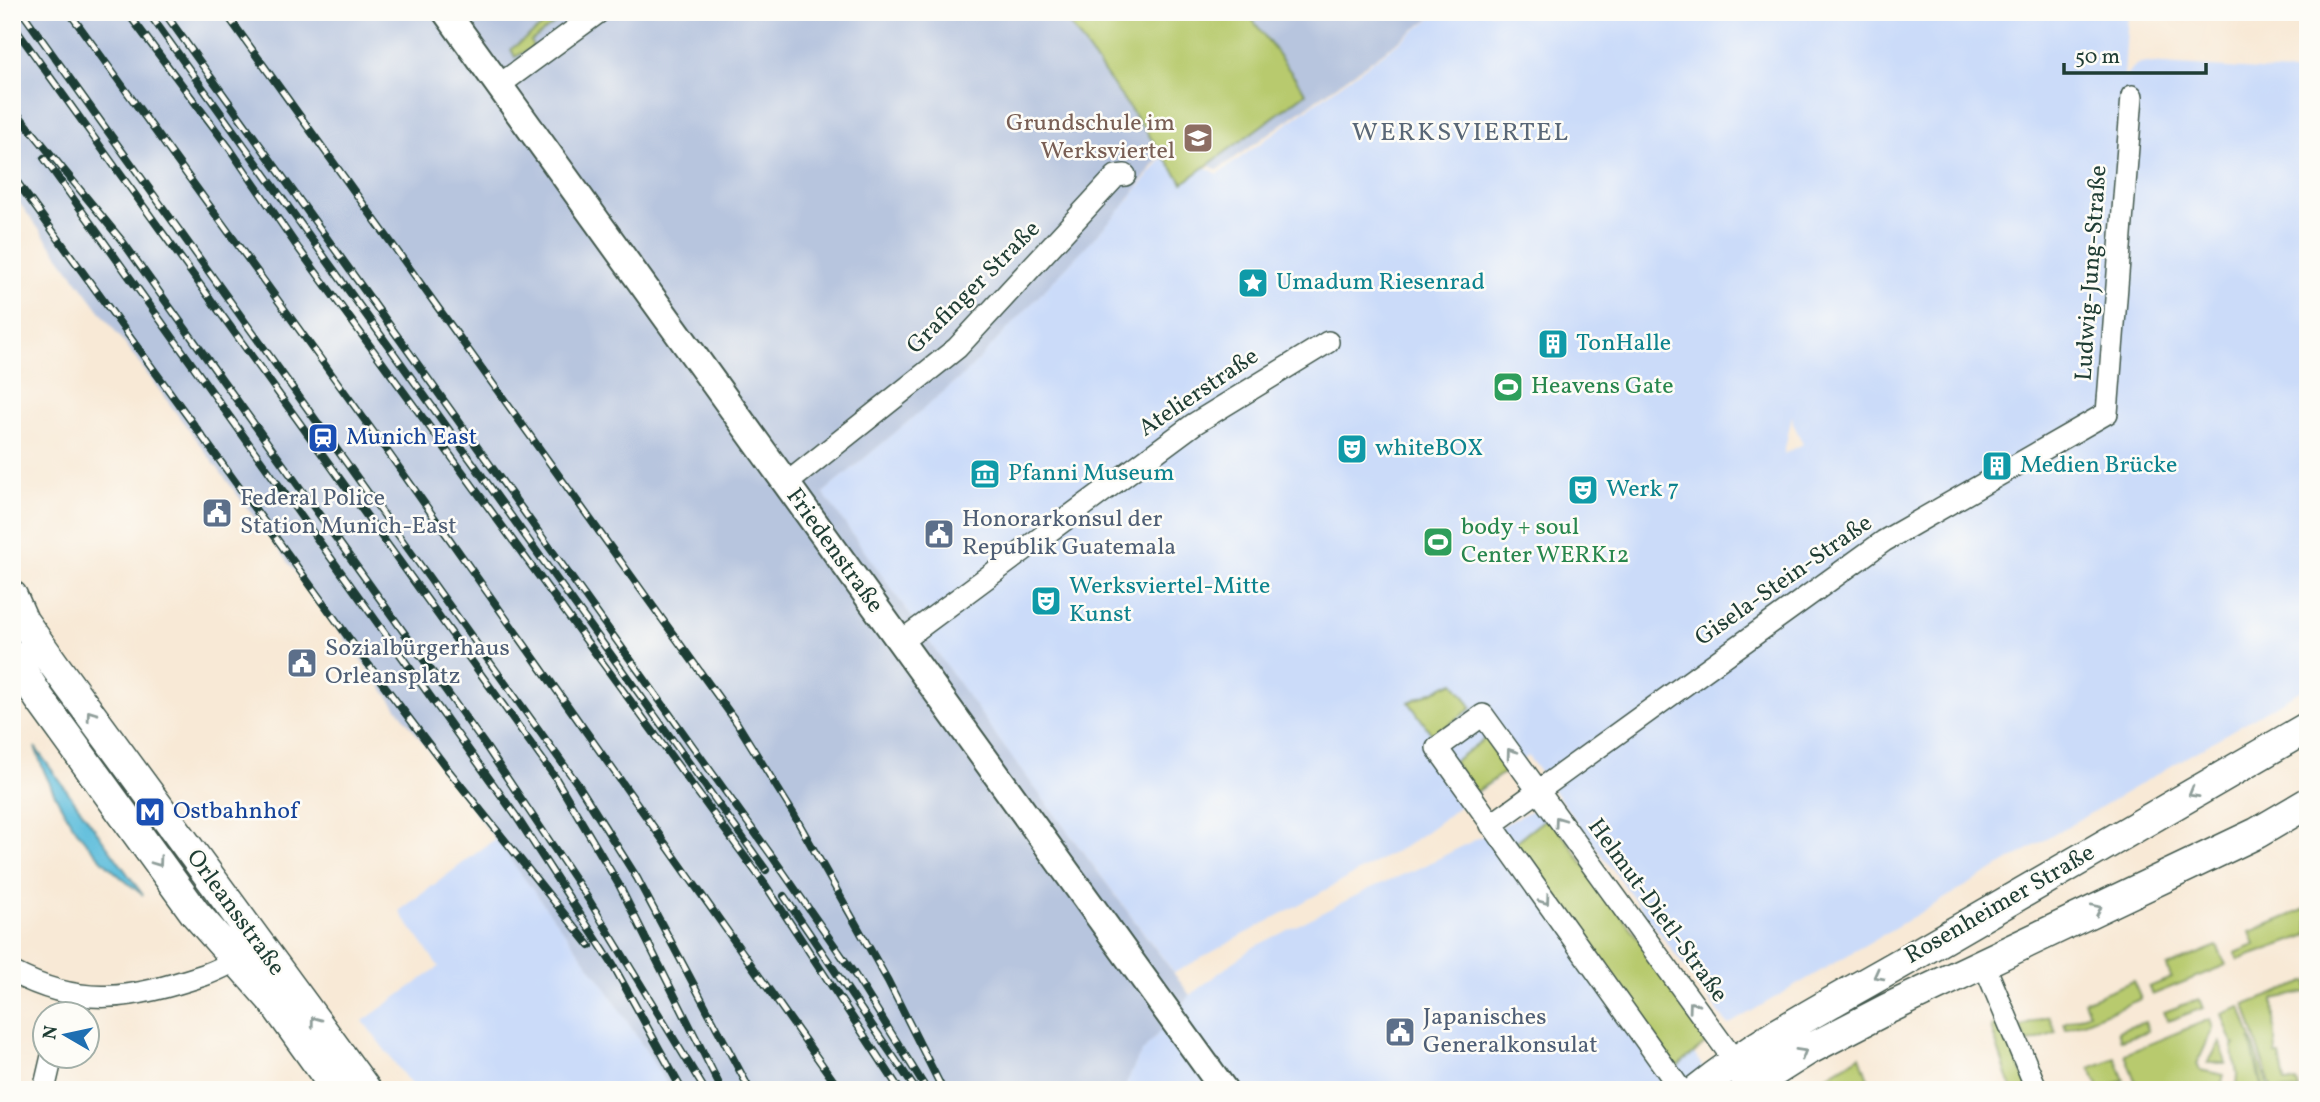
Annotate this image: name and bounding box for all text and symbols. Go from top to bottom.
scale bar [2064,32,2206,76]
text: 50 m [2075,43,2120,72]
place label: Grundschule im Werksviertel [1006,107,1175,169]
district label: WERKSVIERTEL [1352,115,1570,151]
school or university icon: Grundschule im Werksviertel [1181,121,1215,155]
street label: Ludwig-Jung-Straße [2068,164,2116,382]
street label: Grafinger Straße [899,213,1049,363]
place icon: Umadum Riesenrad [1236,266,1270,300]
place label: Umadum Riesenrad [1276,266,1485,300]
building icon: TonHalle [1536,327,1570,361]
place label: TonHalle [1576,327,1671,361]
street label: Atelierstraße [1132,340,1266,446]
sports icon: Heavens Gate [1491,370,1525,404]
place label: Heavens Gate [1531,370,1674,404]
station icon: Munich East [306,421,340,455]
place label: Munich East [346,421,477,455]
theatre icon: whiteBOX [1335,432,1369,466]
place label: whiteBOX [1375,432,1483,466]
building icon: Medien Brücke [1980,449,2014,483]
place label: Medien Brücke [2020,449,2177,483]
museum icon: Pfanni Museum [968,457,1002,491]
place label: Pfanni Museum [1008,457,1175,491]
theatre icon: Werk 7 [1566,473,1600,507]
place label: Werk 7 [1606,473,1679,507]
place label: Federal Police Station Munich-East [240,482,457,544]
street label: Friedenstraße [777,482,891,620]
public building icon: Federal Police Station Munich-East [200,496,234,530]
place label: Honorarkonsul der Republik Guatemala [962,503,1176,565]
street label: Gisela-Stein-Straße [1688,507,1880,655]
place label: body + soul Center WERK12 [1461,511,1629,573]
public building icon: Honorarkonsul der Republik Guatemala [922,517,956,551]
sports icon: body + soul Center WERK12 [1421,525,1455,559]
place label: Werksviertel-Mitte Kunst [1069,570,1270,632]
theatre icon: Werksviertel-Mitte Kunst [1029,584,1063,618]
place label: Sozialbürgerhaus Orleansplatz [325,632,510,694]
public building icon: Sozialbürgerhaus Orleansplatz [285,646,319,680]
one-way arrow [86,710,99,723]
one-way arrow [1506,749,1519,761]
one-way arrow [2188,785,2201,798]
metro station icon: Ostbahnhof [133,795,167,829]
place label: Ostbahnhof [173,795,301,829]
street label: Helmut-Dietl-Straße [1579,812,1735,1010]
one-way arrow [1555,816,1568,829]
street label: Rosenheimer Straße [1899,837,2101,973]
street label: Orleansstraße [177,843,293,983]
one-way arrow [150,854,162,867]
one-way arrow [1537,892,1549,905]
one-way arrow [2090,903,2102,917]
one-way arrow [1873,967,1885,980]
north arrow [32,1000,102,1070]
place label: Japanisches Generalkonsulat [1423,1001,1598,1063]
one-way arrow [1689,1001,1701,1013]
public building icon: Japanisches Generalkonsulat [1383,1015,1417,1049]
one-way arrow [311,1016,323,1029]
text: N [37,1024,65,1042]
one-way arrow [1795,1048,1808,1061]

